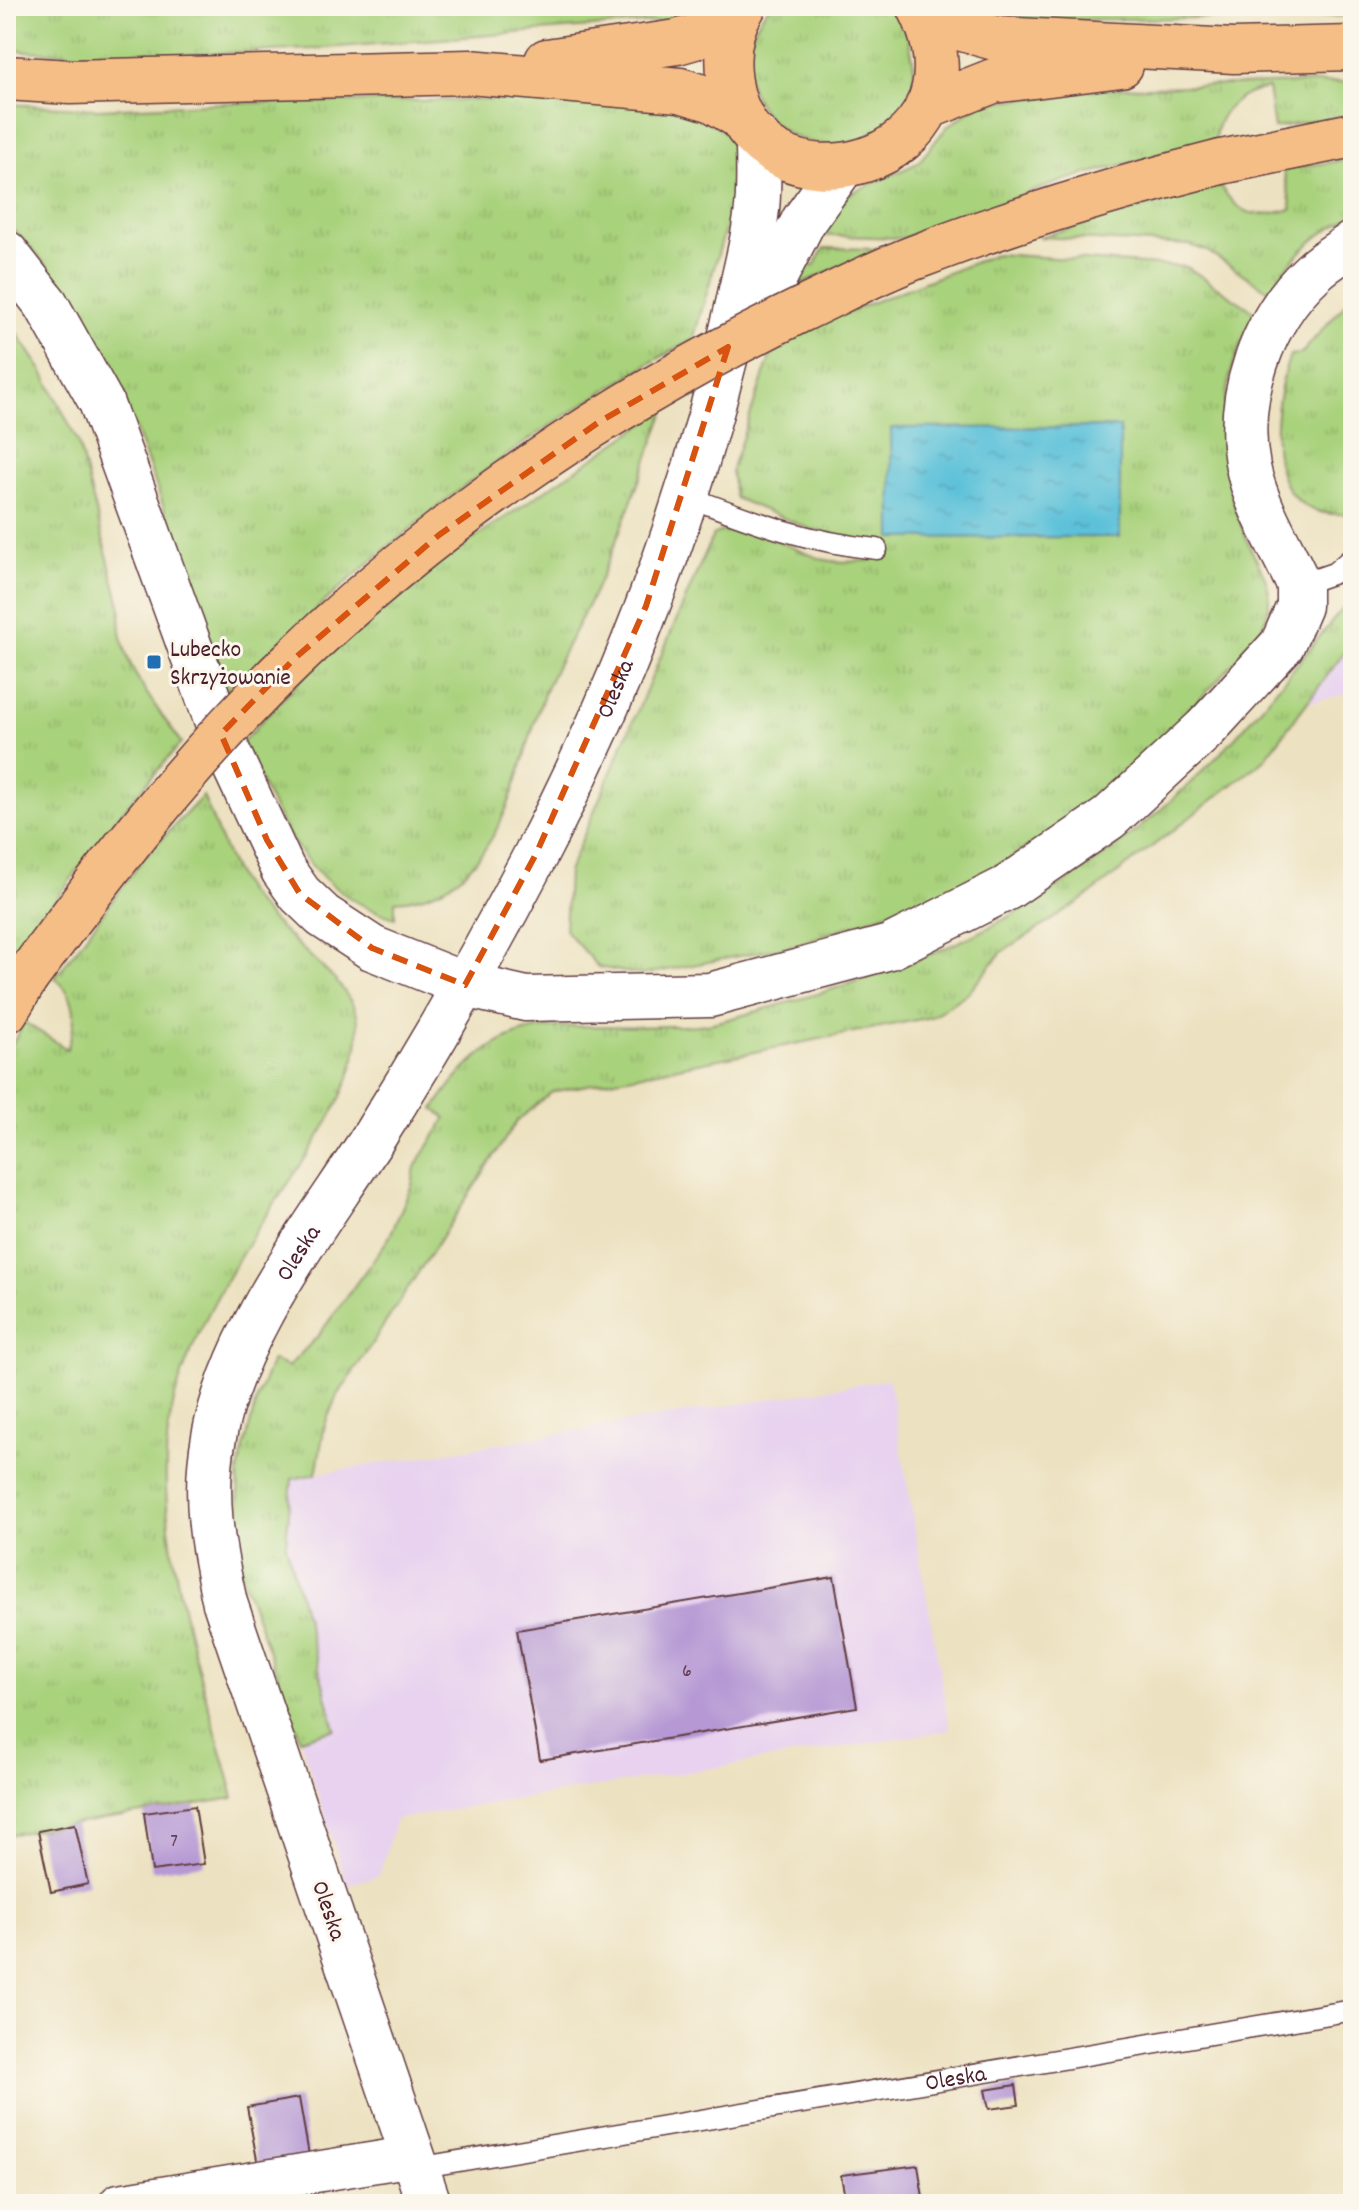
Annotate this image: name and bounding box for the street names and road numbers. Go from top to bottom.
street label: Oleska [589,654,645,725]
street label: Oleska [269,1218,331,1289]
street label: Oleska [301,1876,353,1946]
street label: Oleska [923,2058,990,2102]

